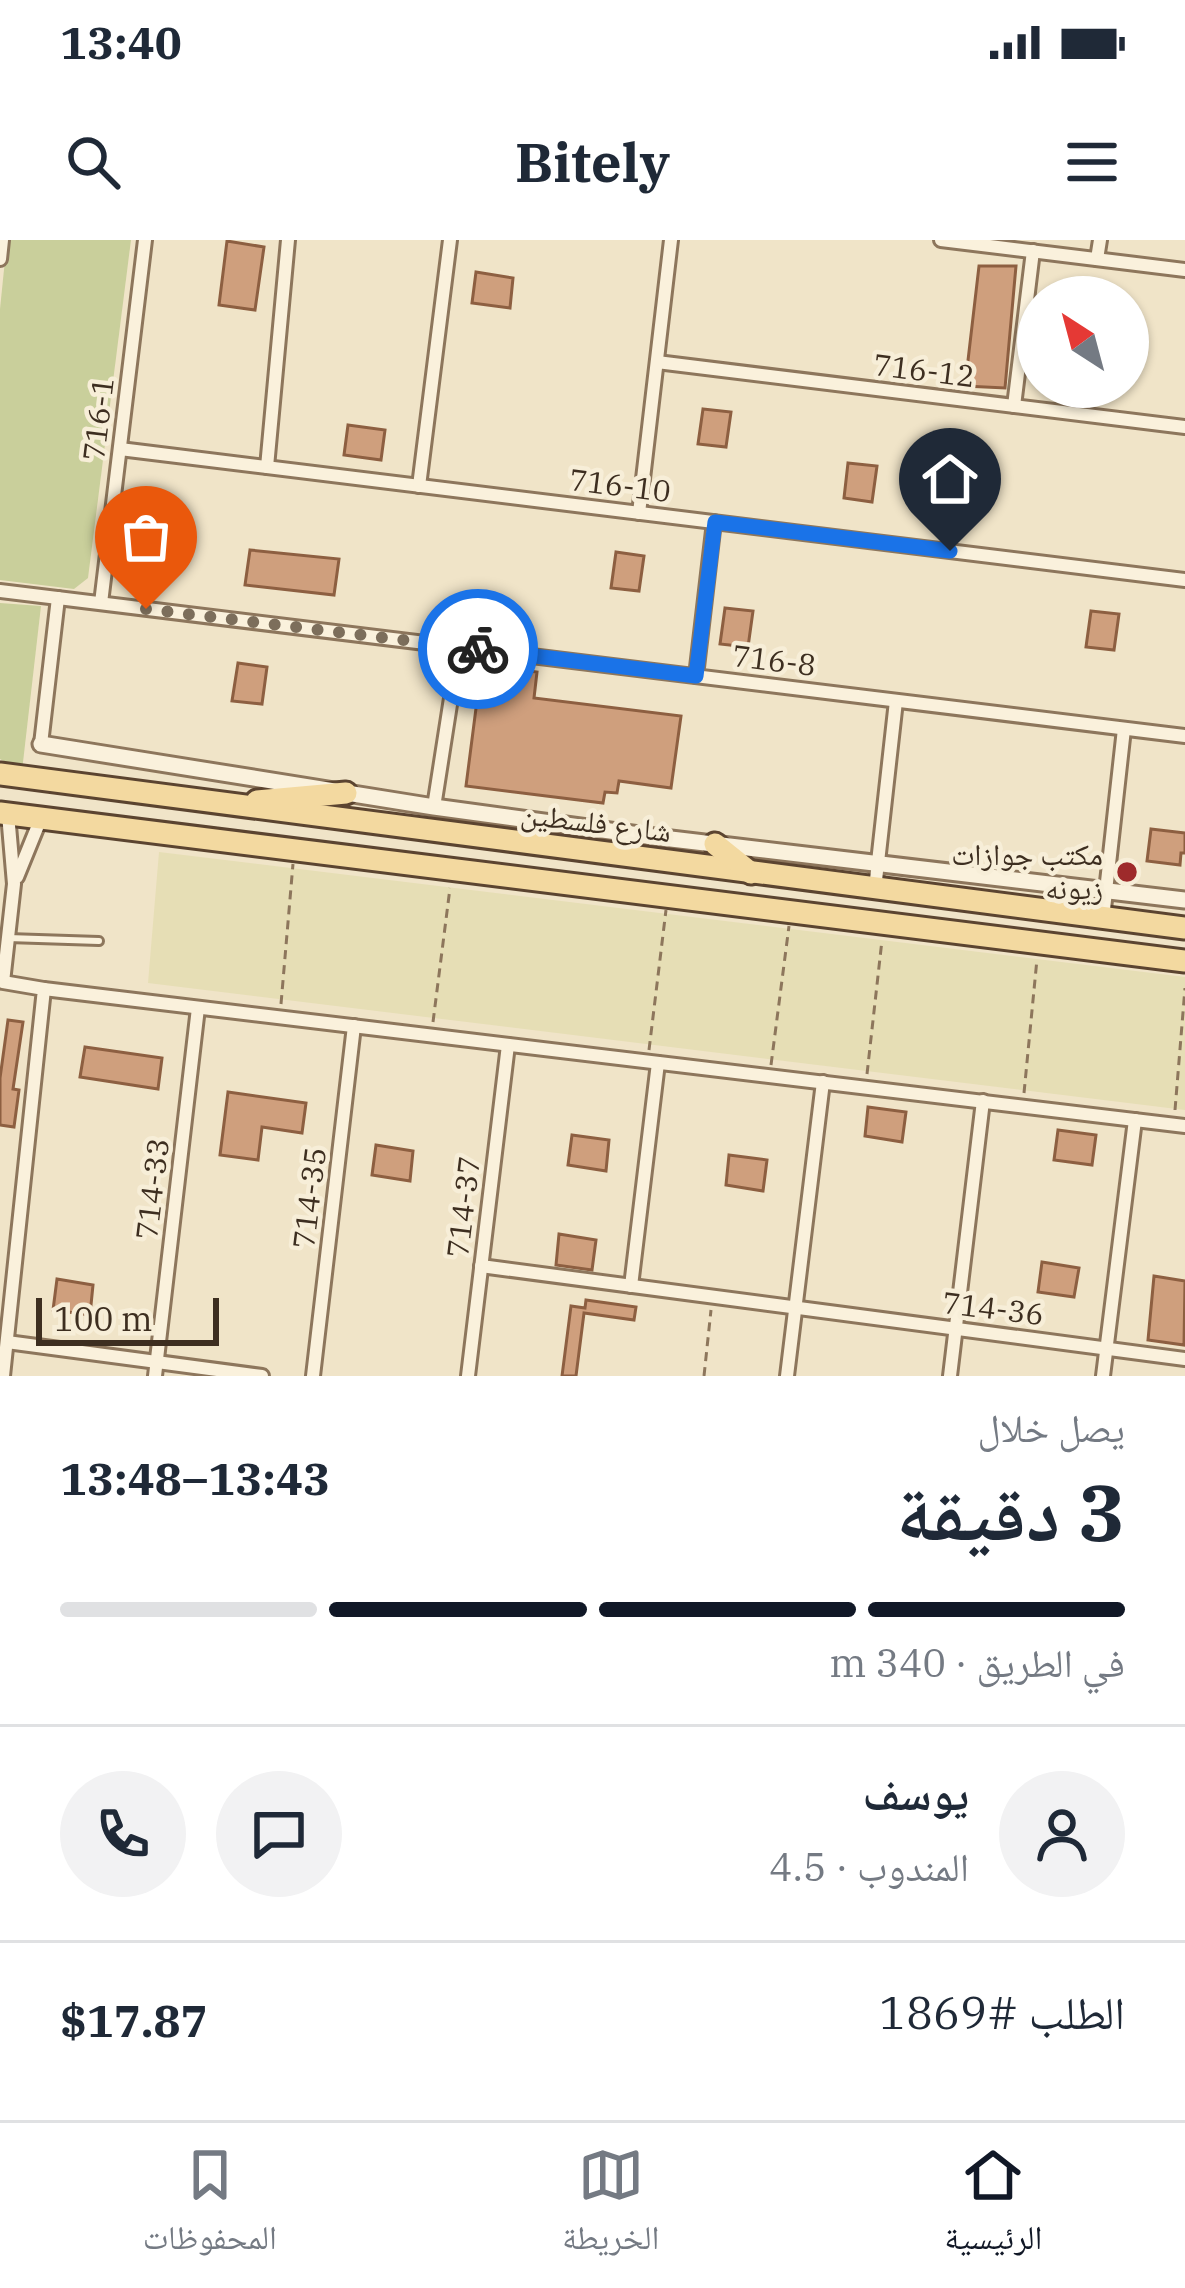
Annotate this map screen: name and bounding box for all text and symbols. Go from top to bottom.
text: 13:40 [60,13,182,71]
text: Bitely [515,127,670,197]
icon: search [60,129,126,195]
icon: menu [1059,129,1125,195]
north arrow [1017,276,1149,408]
map controls [1017,276,1149,408]
street label: 716-12 [871,344,977,395]
street label: 716-1 [73,375,122,463]
pin [899,428,1001,551]
icon: home [917,446,983,512]
street label: 716-10 [567,459,673,510]
pin [95,486,197,609]
icon: bag [113,504,179,570]
courier [418,589,538,709]
icon: bike [445,616,511,682]
street label: 716-8 [730,635,818,684]
street label: شارع فلسطين [519,793,674,851]
place label: مكتب جوازات زيونه [951,834,1103,907]
marker: مكتب جوازات زيونه [1114,859,1140,885]
street label: 714-33 [126,1136,177,1242]
street label: 714-35 [283,1145,334,1251]
street label: 714-37 [437,1154,488,1260]
street label: 714-36 [940,1282,1046,1333]
scale bar [36,1292,219,1345]
text: 100 m [54,1297,153,1340]
text: يصل خلال [977,1402,1125,1453]
text: 13:43–13:48 [60,1449,330,1507]
text: 3 دقيقة [896,1461,1125,1562]
text: في الطريق · 340 m [829,1637,1125,1688]
text: يوسف [863,1764,969,1822]
button: phone [60,1771,186,1897]
button: chat [216,1771,342,1897]
button: person [999,1771,1125,1897]
text: المندوب · 4.5 [769,1841,969,1892]
text: الطلب #1869 [879,1983,1125,2041]
text: $17.87 [60,1991,207,2049]
tab: المحفوظات [143,2142,277,2270]
tab: الخريطة [562,2142,659,2270]
tab: الرئيسية [945,2142,1042,2270]

